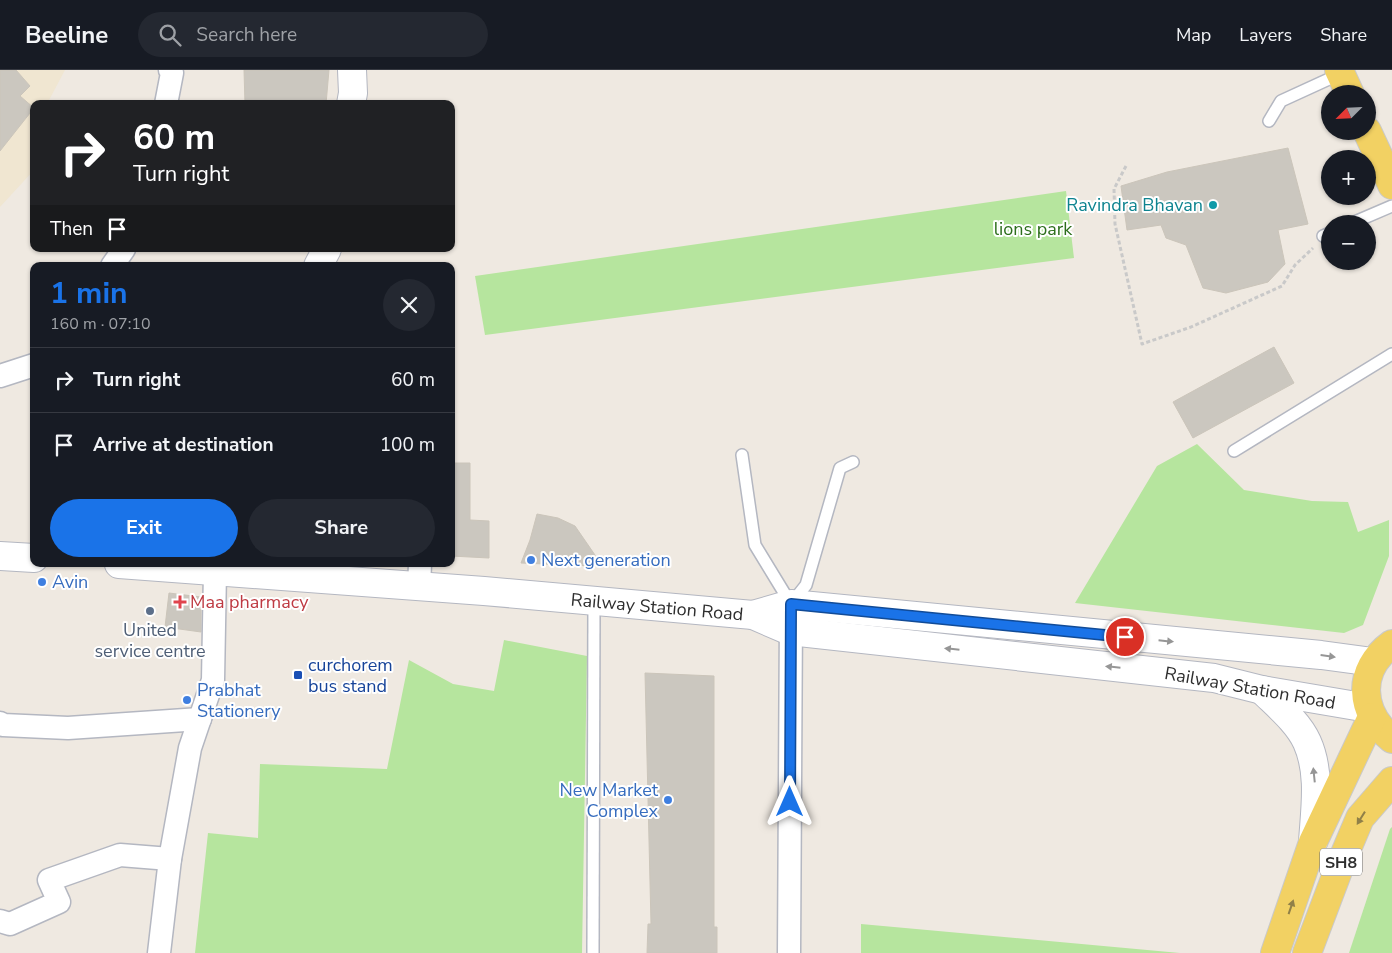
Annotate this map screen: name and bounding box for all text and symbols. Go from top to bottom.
search box [138,12,488,57]
text: Beeline [25,19,108,51]
icon: search [156,21,184,49]
text: Search here [196,22,297,48]
text: Map [1176,23,1211,47]
text: Layers [1239,23,1292,47]
text: Share [1320,23,1367,47]
north arrow [1321,85,1376,140]
map controls [1321,85,1376,270]
text: 60 m [133,114,215,161]
icon: right [50,120,115,185]
button: + [1321,150,1376,205]
text: Turn right [133,159,229,189]
place label: Ravindra Bhavan [1066,193,1203,217]
marker: Ravindra Bhavan [1207,199,1219,211]
icon: arrive [103,215,131,243]
button: − [1321,215,1376,270]
text: Then [50,216,93,242]
park label: lions park [994,217,1073,241]
text: 1 min [50,273,128,314]
button: close [383,279,435,331]
text: 160 m · 07:10 [50,313,151,335]
icon: right [50,366,78,394]
text: Turn right [93,367,180,393]
text: 60 m [391,367,435,393]
icon: arrive [50,431,78,459]
text: Arrive at destination [93,432,274,458]
text: 100 m [380,432,435,458]
button: Exit [50,499,238,557]
button: Share [248,499,435,557]
place label: Next generation [541,548,671,572]
marker: Next generation [525,554,537,566]
place label: Avin [52,570,88,594]
marker: Avin [36,576,48,588]
street label: Railway Station Road [570,587,744,627]
place label: Maa pharmacy [190,590,309,614]
marker: Maa pharmacy [174,596,186,608]
marker: United service centre [144,605,156,617]
pin [1104,616,1146,658]
place label: United service centre [94,618,206,663]
icon: arrive [1111,623,1139,651]
one-way arrow [1158,637,1174,645]
one-way arrow [943,645,959,653]
one-way arrow [1320,652,1336,660]
place label: curchorem bus stand [308,653,393,698]
street label: Railway Station Road [1163,661,1337,715]
one-way arrow [1105,663,1121,671]
marker: curchorem bus stand [292,669,304,681]
place label: Prabhat Stationery [197,678,281,723]
marker: Prabhat Stationery [181,694,193,706]
one-way arrow [1310,767,1318,783]
position arrow [763,775,815,827]
place label: New Market Complex [559,778,659,823]
marker: New Market Complex [662,794,674,806]
one-way arrow [1357,812,1366,825]
road number: SH8 [1320,849,1362,876]
one-way arrow [1287,899,1295,914]

